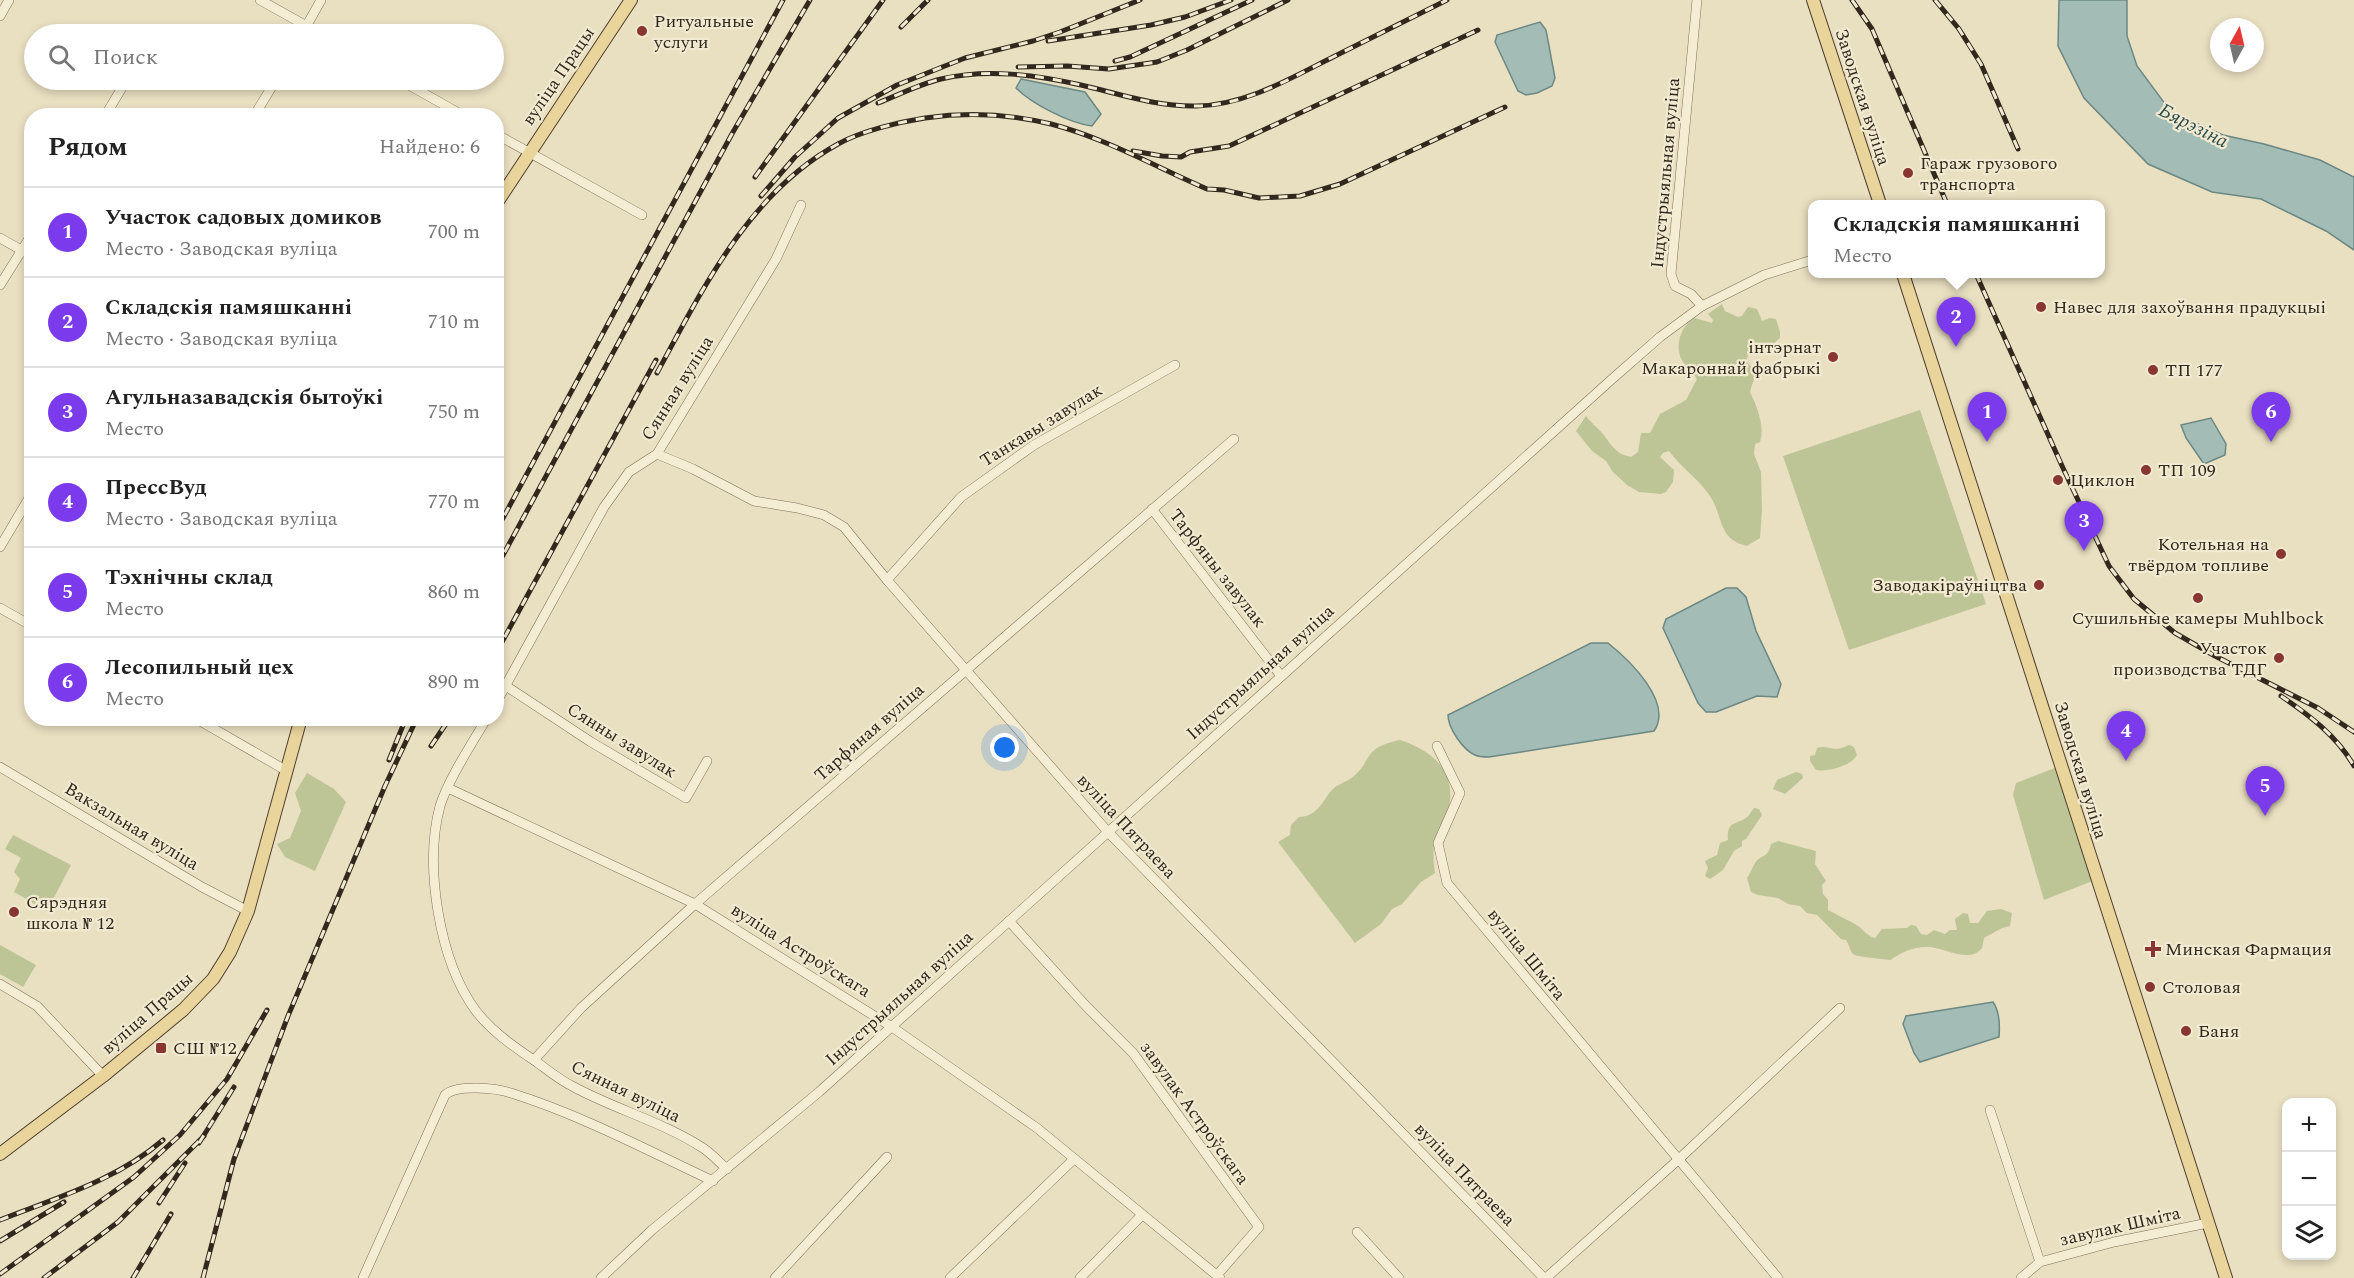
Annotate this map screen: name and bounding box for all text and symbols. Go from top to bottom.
place label: Ритуальные услуги [653,8,754,56]
north arrow [2210,18,2264,72]
street label: вуліца Працы [515,21,601,131]
search box [24,24,504,90]
marker: Ритуальные услуги [635,24,649,38]
street label: Заводская вуліца [1828,25,1897,169]
icon: search [45,41,78,74]
text: Поиск [93,41,158,74]
street label: Індустрыяльная вуліца [1644,76,1687,270]
water label: Бярэзіна [2153,96,2234,156]
text: Рядом [48,127,128,167]
text: Найдено: 6 [379,132,480,162]
place label: Гараж грузового транспорта [1920,150,2057,198]
marker: Гараж грузового транспорта [1901,166,1915,180]
popup [1808,200,2105,278]
text: Участок садовых домиков [105,201,381,234]
text: Складскія памяшканні [1833,208,2080,241]
text: 1 [62,217,73,247]
text: 700 m [428,217,480,247]
text: Место · Заводская вуліца [105,234,338,264]
text: Место [1833,241,1892,271]
text: Складскія памяшканні [105,291,352,324]
place label: Навес для захоўвання прадукцыі [2053,294,2326,321]
pin: 2 [1936,298,1976,347]
marker: Навес для захоўвання прадукцыі [2034,300,2048,314]
text: 2 [62,307,73,337]
text: 710 m [428,307,480,337]
text: Место · Заводская вуліца [105,324,338,354]
street label: Сянная вуліца [634,330,721,446]
place label: інтэрнат Макароннай фабрыкі [1641,334,1821,382]
marker: інтэрнат Макароннай фабрыкі [1826,350,1840,364]
place label: ТП 177 [2165,357,2223,384]
marker: ТП 177 [2146,363,2160,377]
street label: Танкавы завулак [975,377,1108,474]
text: Агульназавадскія бытоўкі [105,381,383,414]
pin: 1 [1968,392,2006,442]
pin: 6 [2252,392,2290,442]
text: 3 [62,397,73,427]
text: 750 m [428,397,480,427]
text: Место [105,414,164,444]
place label: ТП 109 [2158,457,2216,484]
marker: ТП 109 [2139,463,2153,477]
place label: Циклон [2070,467,2135,494]
text: ПрессВуд [105,471,207,504]
marker: Циклон [2051,473,2065,487]
text: 4 [62,487,73,517]
text: 770 m [428,487,480,517]
pin: 3 [2064,502,2104,551]
street label: Тарфяны завулак [1163,503,1273,633]
text: Место · Заводская вуліца [105,504,338,534]
place label: Котельная на твёрдом топливе [2128,531,2269,579]
marker: Котельная на твёрдом топливе [2274,547,2288,561]
text: Тэхнічны склад [105,561,273,594]
place label: Заводакіраўніцтва [1872,572,2027,599]
text: 5 [62,577,73,607]
text: 860 m [428,577,480,607]
marker: Заводакіраўніцтва [2032,578,2046,592]
marker: Cушильные камеры Muhlbock [2191,591,2205,605]
text: Место [105,594,164,624]
street label: Індустрыяльная вуліца [1180,598,1341,746]
place label: Cушильные камеры Muhlbock [2072,605,2324,632]
place label: Участок производства ТДГ [2113,635,2267,683]
text: Лесопильный цех [105,651,294,684]
marker: Участок производства ТДГ [2272,651,2286,665]
text: 6 [62,667,73,697]
text: 890 m [428,667,480,697]
street label: Тарфяная вуліца [808,677,931,788]
text: Место [105,684,164,714]
street label: Сянны завулак [561,696,682,785]
street label: Заводская вуліца [2047,698,2114,843]
pin: 4 [2106,712,2146,761]
your location [990,733,1019,762]
pin: 5 [2246,766,2284,816]
street label: вуліца Пятраева [1070,768,1183,885]
street label: Вакзальная вуліца [59,776,204,877]
place label: Сярэдняя школа № 12 [26,889,114,937]
street label: вуліца Астроўскага [726,896,876,1004]
street label: вуліца Шміта [1481,902,1572,1007]
marker: Сярэдняя школа № 12 [7,905,21,919]
street label: Індустрыяльная вуліца [819,924,980,1072]
place label: Минская Фармация [2165,936,2332,963]
marker: Минская Фармация [2146,942,2160,956]
street label: вуліца Працы [95,966,199,1061]
place label: Столовая [2162,974,2241,1001]
marker: Столовая [2143,980,2157,994]
place label: Баня [2198,1018,2239,1045]
marker: Баня [2179,1024,2193,1038]
place label: СШ №12 [173,1035,237,1062]
street label: завулак Астроўскага [1133,1036,1256,1191]
marker: СШ №12 [154,1041,168,1055]
street label: Сянная вуліца [566,1053,685,1130]
map controls [2282,1098,2336,1260]
button: + [2282,1098,2336,1152]
street label: вуліца Пятраева [1408,1116,1522,1233]
button: − [2282,1152,2336,1206]
street label: завулак Шміта [2057,1199,2183,1254]
button: layers [2282,1206,2336,1260]

